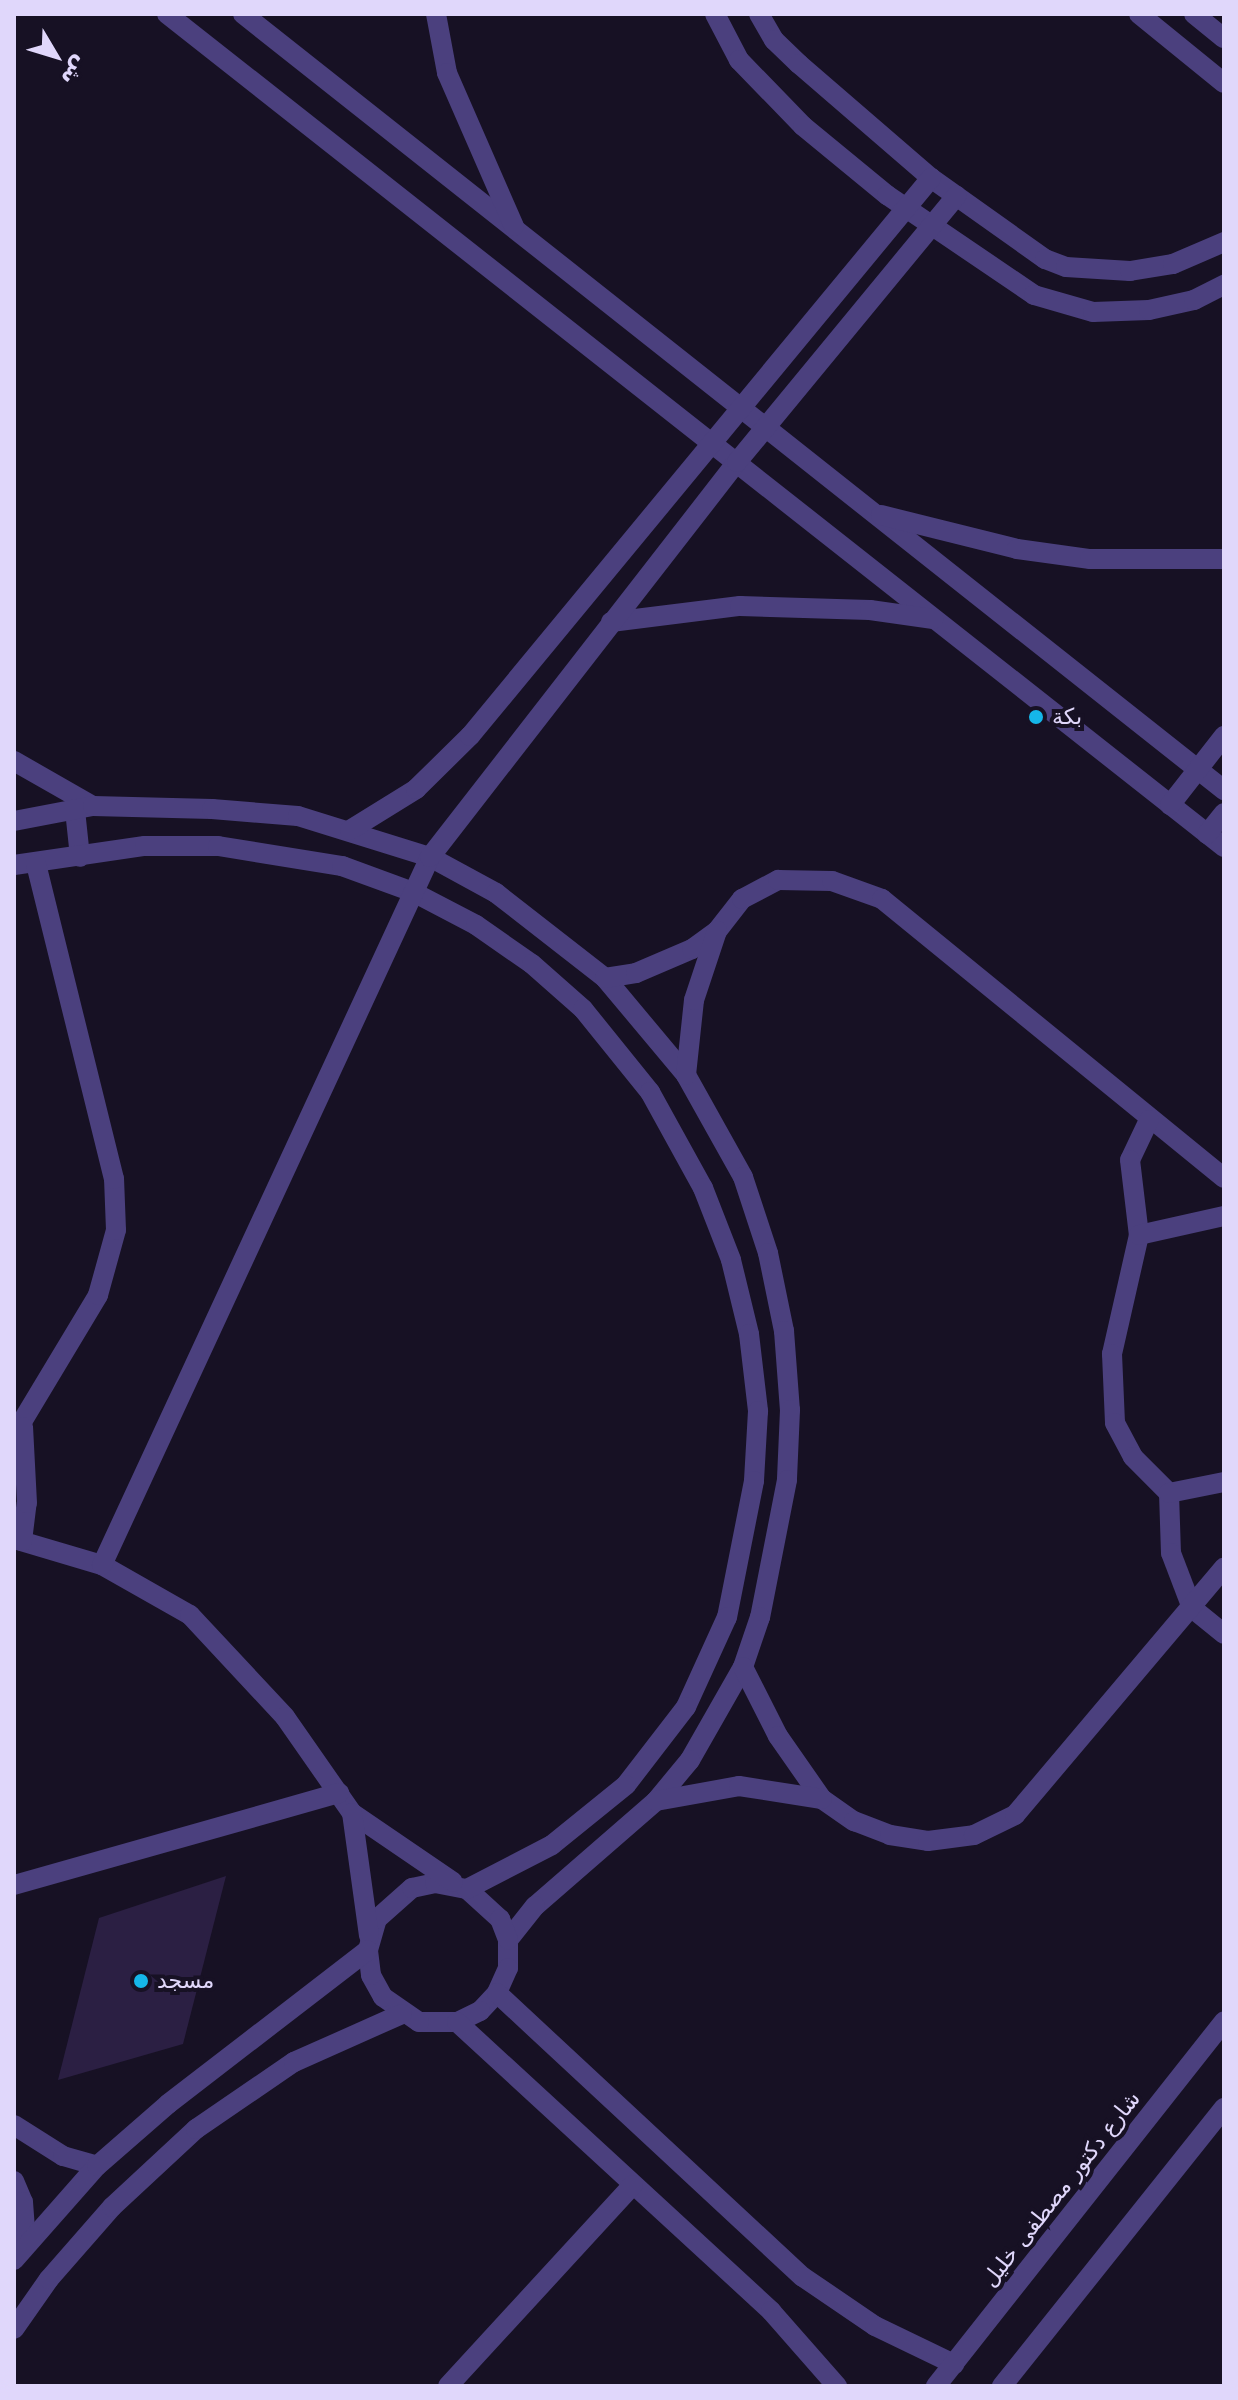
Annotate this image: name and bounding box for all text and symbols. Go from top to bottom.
north arrow [16,16,96,96]
text: ش [56,51,95,91]
place label: بكة [1052,704,1082,730]
marker: بكة [1027,708,1045,726]
place label: مسجد [157,1968,214,1994]
marker: مسجد [132,1972,150,1990]
street label: شارع دكتور مصطفى خليل [976,2086,1146,2292]

